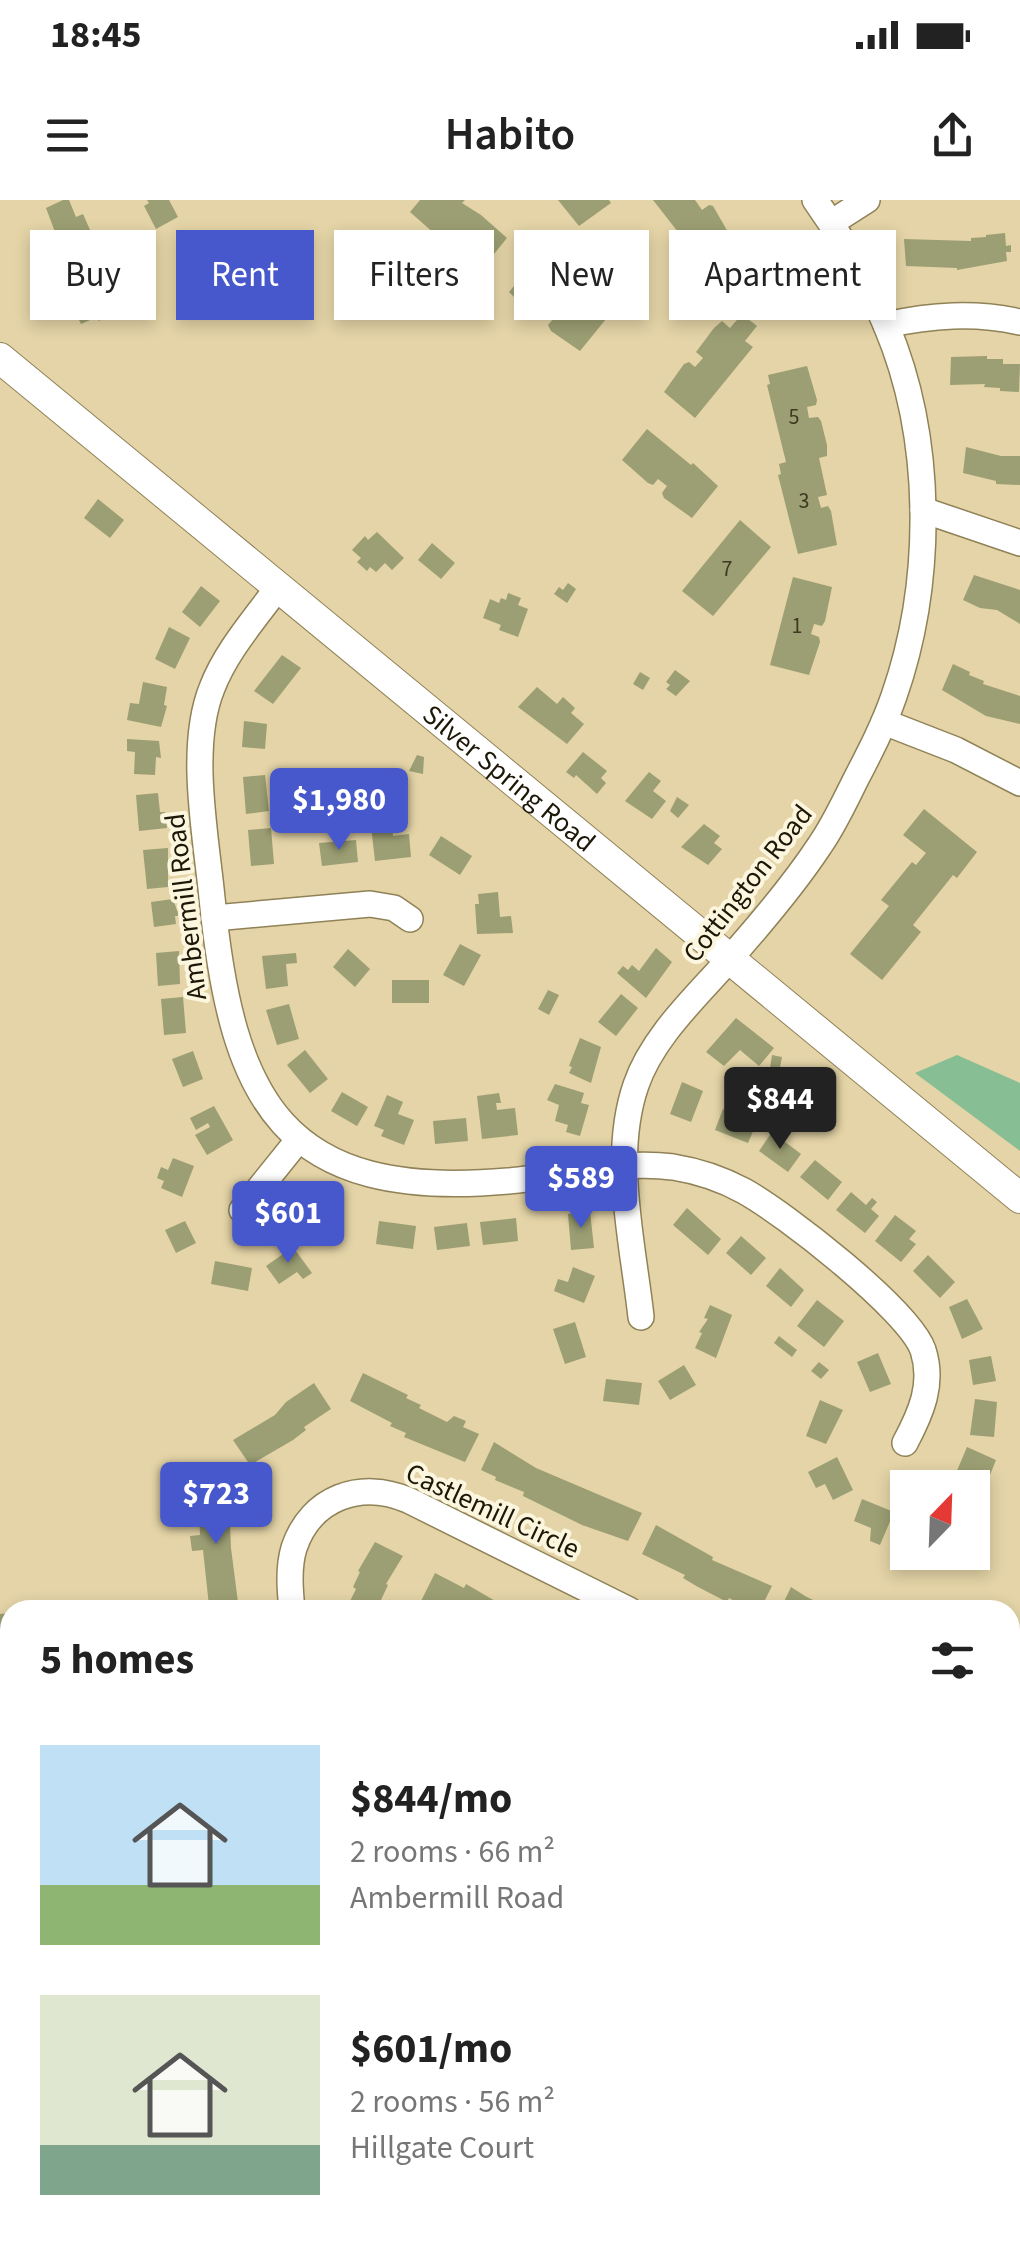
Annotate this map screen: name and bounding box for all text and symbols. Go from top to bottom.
text: 18:45 [50,8,142,62]
text: Habito [445,103,575,167]
icon: menu [40,108,95,163]
icon: share [925,108,980,163]
chip: Buy [30,230,156,320]
chip: Rent [176,230,314,320]
chip: Filters [334,230,494,320]
chip: New [514,230,649,320]
chip: Apartment [669,230,896,320]
house number: 5 [789,401,799,433]
house number: 3 [799,485,809,517]
house number: 7 [722,553,733,585]
house number: 1 [792,610,802,642]
street label: Silver Spring Road [414,695,604,862]
pin: $1,980 [258,768,420,853]
text: $1,980 [292,777,386,823]
street label: Cottington Road [673,796,822,971]
street label: Ambermill Road [155,811,217,1002]
pin: $844 [721,1067,839,1152]
text: $844 [746,1076,814,1122]
pin: $589 [522,1146,640,1231]
text: $589 [547,1155,615,1201]
pin: $601 [229,1181,347,1266]
text: $601 [254,1190,322,1236]
street label: Castlemill Circle [399,1453,586,1569]
pin: $723 [157,1462,275,1547]
north arrow [890,1470,990,1570]
map controls [890,1470,990,1570]
text: $723 [182,1471,250,1517]
text: 5 homes [40,1630,194,1690]
icon: filters [925,1633,980,1688]
text: $844/mo [350,1769,512,1829]
icon: home [120,1785,240,1905]
text: 2 rooms · 66 m² [350,1829,555,1875]
text: Ambermill Road [350,1875,564,1921]
text: $601/mo [350,2019,512,2079]
icon: home [120,2035,240,2155]
text: 2 rooms · 56 m² [350,2079,555,2125]
text: Hillgate Court [350,2125,534,2171]

